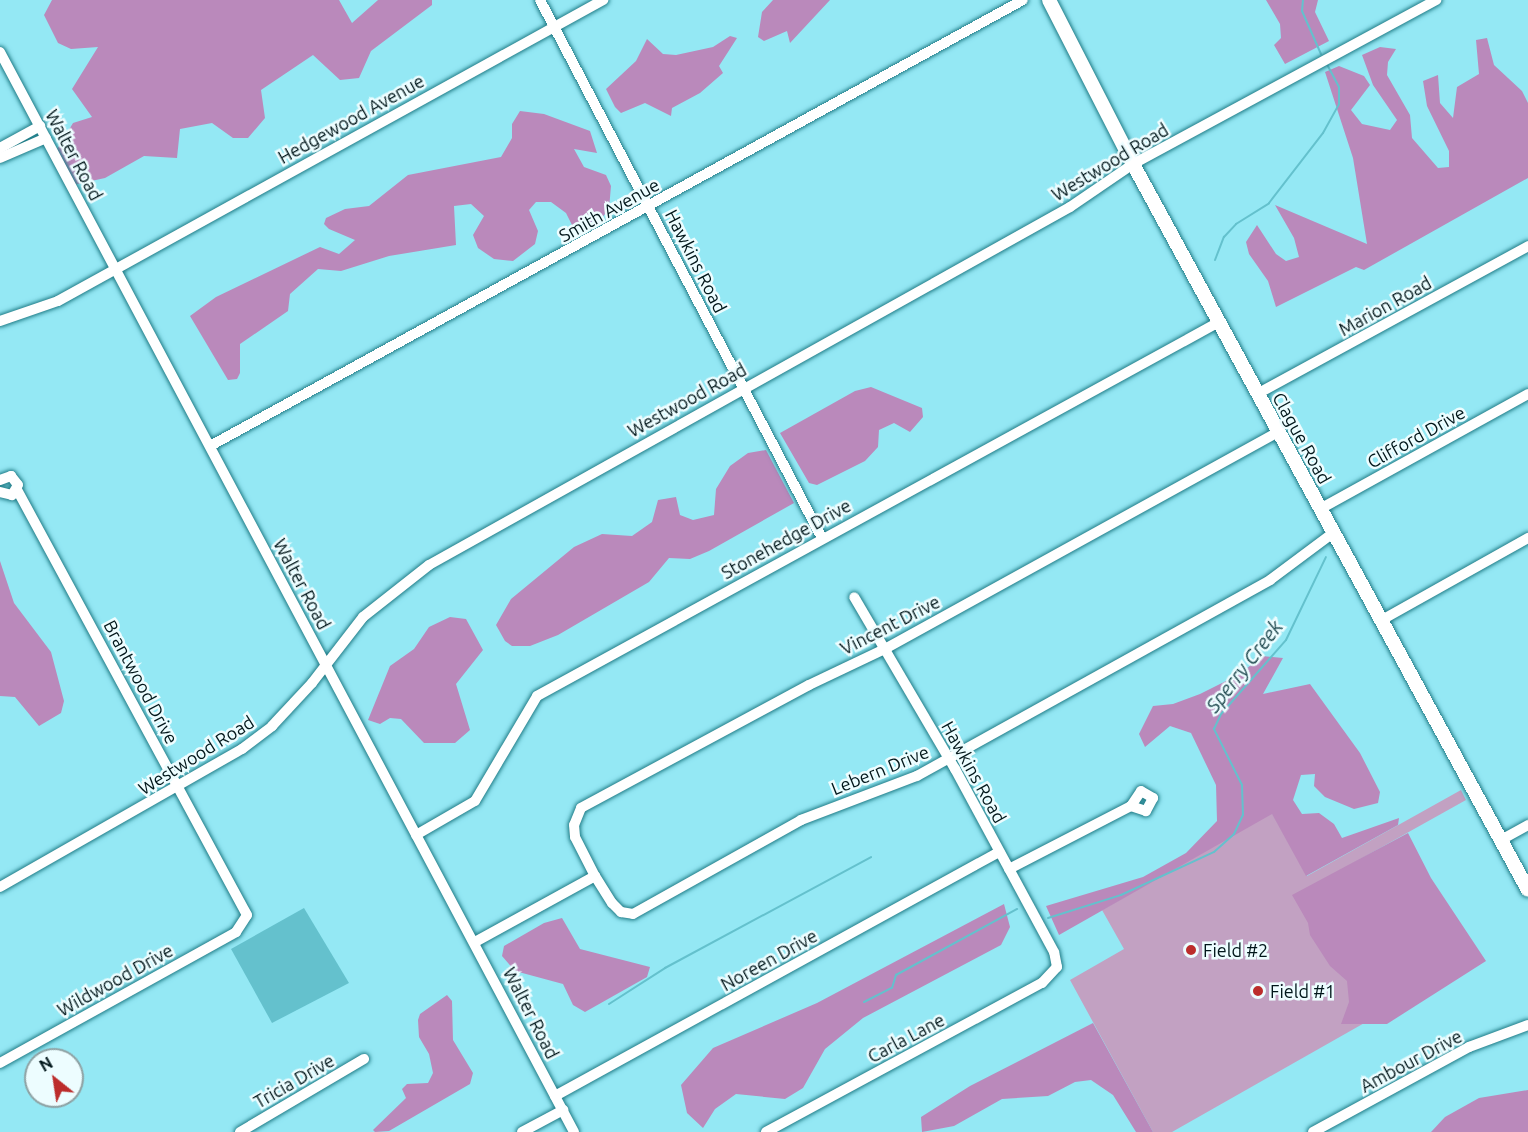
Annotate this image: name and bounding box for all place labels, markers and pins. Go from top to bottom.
place label: Field #2 [1203,939,1268,961]
marker: Field #2 [1184,943,1198,957]
place label: Field #1 [1270,980,1335,1002]
marker: Field #1 [1251,984,1265,998]

